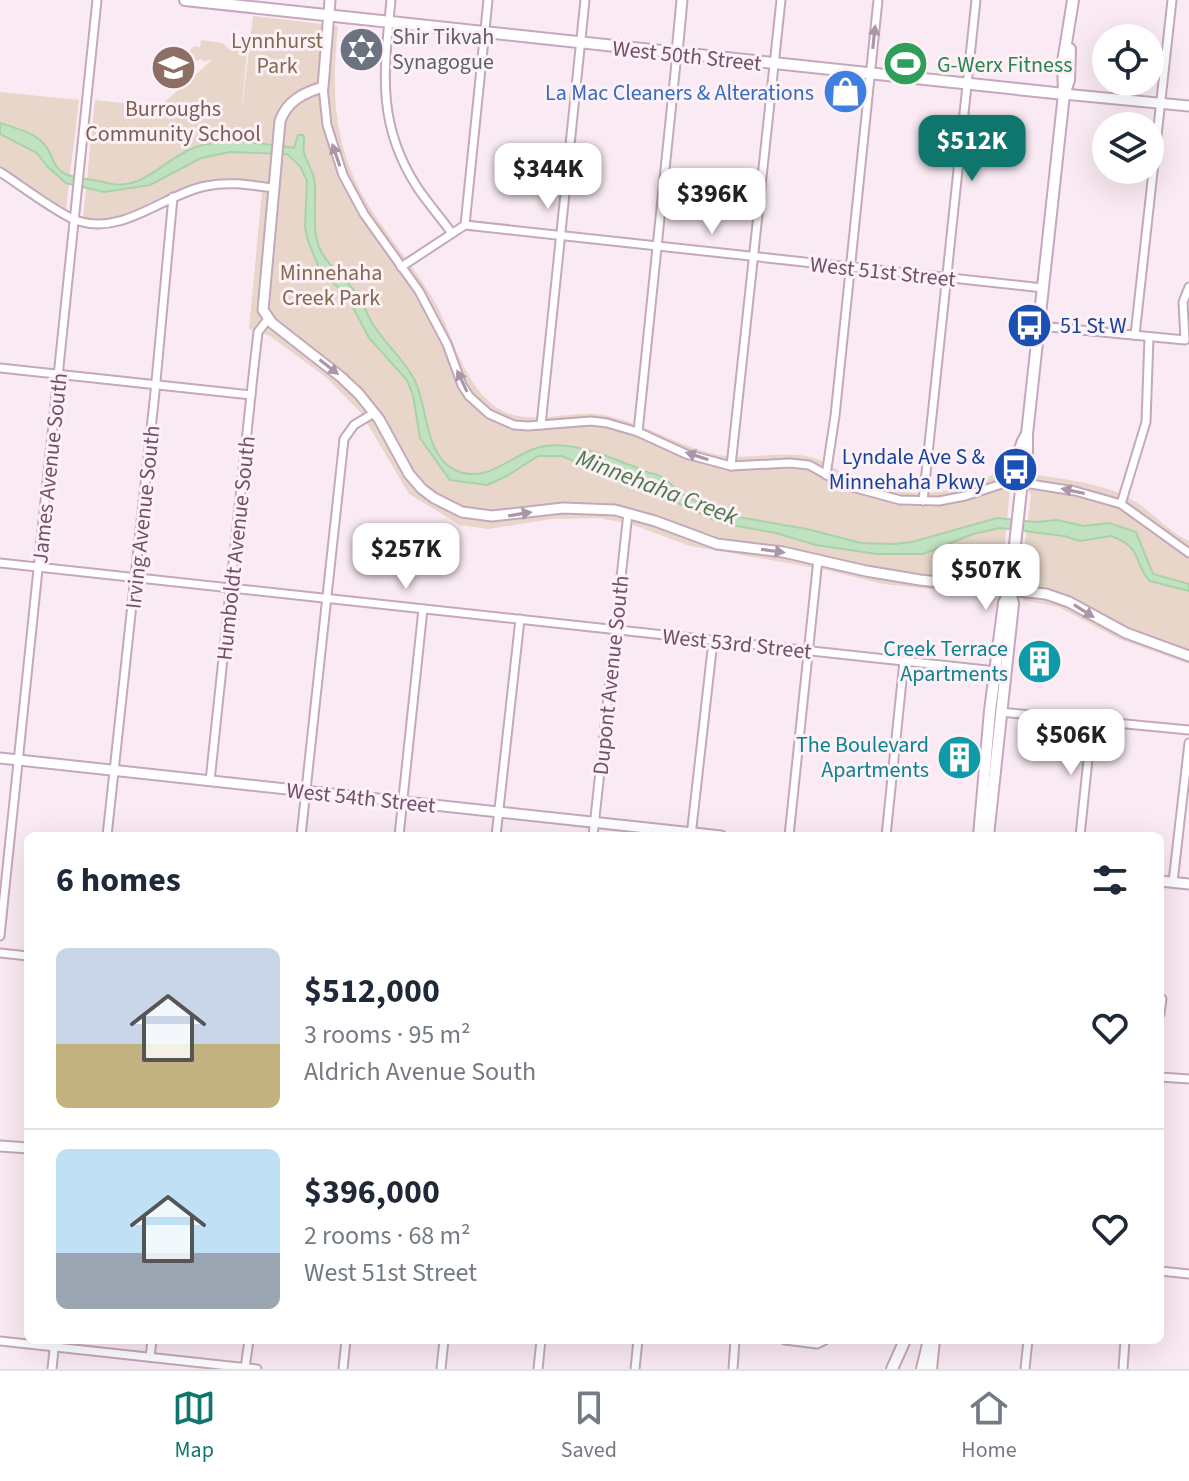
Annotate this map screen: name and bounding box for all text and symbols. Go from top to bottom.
place label: Shir Tikvah Synagogue [392,21,494,78]
one-way arrow [867,24,880,49]
map controls [1092,24,1164,184]
button: locate [1092,24,1164,96]
park label: Lynnhurst Park [231,25,324,82]
synagogue icon: Shir Tikvah Synagogue [337,25,385,73]
street label: West 50th Street [611,32,764,80]
sports icon: G-Werx Fitness [882,40,930,88]
school or university icon: Burroughs Community School [149,43,197,91]
place label: G-Werx Fitness [937,49,1072,81]
shop icon: La Mac Cleaners & Alterations [821,68,869,116]
place label: La Mac Cleaners & Alterations [545,77,814,109]
place label: Burroughs Community School [85,93,261,150]
button: layers [1092,112,1164,184]
pin: $512K [916,115,1028,183]
text: $512K [937,122,1007,159]
one-way arrow [330,143,342,167]
pin: $344K [492,143,604,211]
text: $344K [513,150,583,187]
pin: $396K [656,168,768,236]
text: $396K [677,175,747,212]
street label: West 51st Street [808,248,958,296]
park label: Minnehaha Creek Park [280,257,382,314]
bus stop icon: 51 St W [1005,301,1053,349]
place label: 51 St W [1060,310,1127,342]
one-way arrow [319,358,339,375]
one-way arrow [455,370,469,393]
street label: James Avenue South [24,371,76,565]
street label: Irving Avenue South [117,424,169,610]
street label: Humboldt Avenue South [208,434,264,662]
water label: Minnehaha Creek [571,441,743,535]
place label: Lyndale Ave S & Minnehaha Pkwy [829,441,986,498]
bus stop icon: Lyndale Ave S & Minnehaha Pkwy [992,445,1040,493]
one-way arrow [684,450,708,462]
one-way arrow [1060,484,1085,497]
one-way arrow [508,507,533,520]
pin: $257K [350,523,462,591]
text: $257K [371,530,441,567]
pin: $507K [930,544,1042,612]
one-way arrow [761,545,786,558]
text: $507K [951,551,1021,588]
street label: Dupont Avenue South [585,574,637,777]
one-way arrow [1073,604,1095,618]
street label: West 53rd Street [661,620,814,668]
place label: Creek Terrace Apartments [883,633,1008,690]
building icon: Creek Terrace Apartments [1015,637,1063,685]
pin: $506K [1015,709,1127,777]
text: $506K [1036,716,1106,753]
place label: The Boulevard Apartments [796,729,929,786]
building icon: The Boulevard Apartments [936,733,984,781]
street label: West 54th Street [285,774,438,822]
text: 6 homes [56,856,181,905]
icon: filters [1088,858,1132,902]
text: $512,000 [304,967,440,1016]
icon: home [120,980,216,1076]
icon: heart [1088,1006,1132,1050]
text: 3 rooms · 95 m² [304,1016,471,1053]
text: Aldrich Avenue South [304,1053,536,1090]
text: $396,000 [304,1168,440,1217]
icon: home [120,1181,216,1277]
icon: heart [1088,1207,1132,1251]
text: 2 rooms · 68 m² [304,1217,471,1254]
text: West 51st Street [304,1254,477,1291]
tab: Map [172,1386,216,1466]
tab: Saved [561,1386,617,1466]
tab: Home [961,1386,1017,1466]

